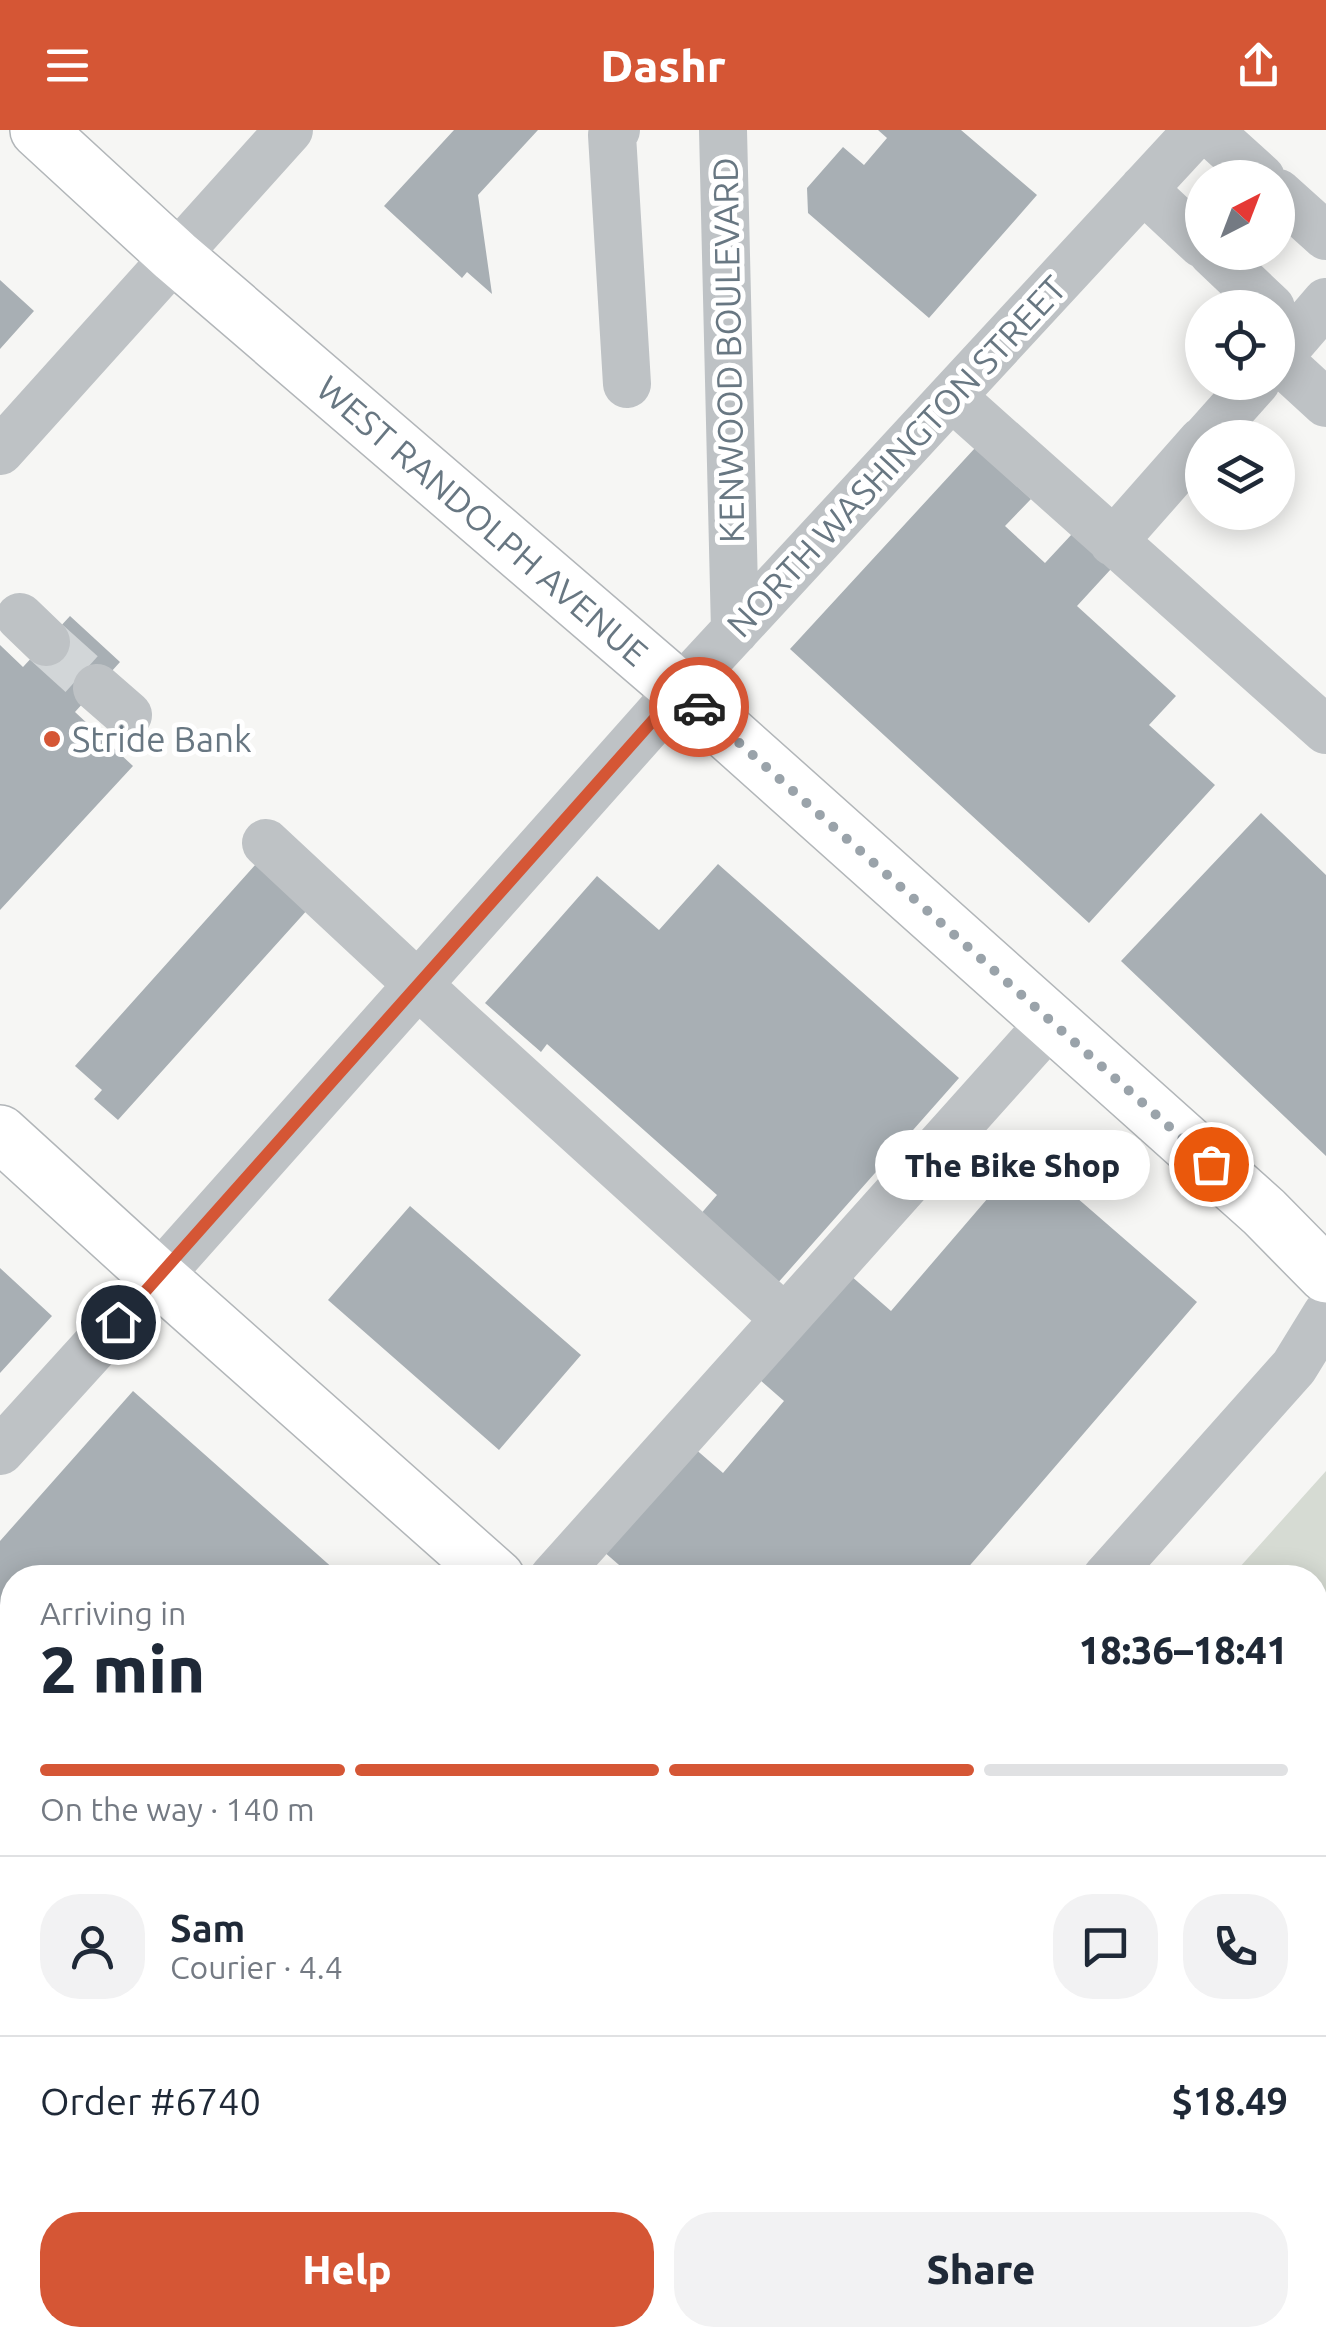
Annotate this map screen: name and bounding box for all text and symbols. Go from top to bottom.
icon: menu [40,38,95,93]
icon: share [1231,38,1286,93]
text: Dashr [600,40,726,91]
street label: KENWOOD BOULEVARD [705,157,751,543]
north arrow [1185,160,1295,270]
map controls [1185,160,1295,530]
street label: NORTH WASHINGTON STREET [718,267,1074,645]
button: locate [1185,290,1295,400]
street label: WEST RANDOLPH AVENUE [309,368,656,673]
button: layers [1185,420,1295,530]
courier [649,657,749,757]
icon: car [672,680,727,735]
place label: Stride Bank [72,719,252,759]
marker: Stride Bank [41,728,63,750]
pin [1169,1122,1254,1207]
callout: The Bike Shop [876,1129,1151,1199]
icon: bag [1184,1137,1239,1192]
text: The Bike Shop [905,1147,1120,1183]
pin [76,1280,161,1365]
icon: home [91,1295,146,1350]
text: Arriving in [40,1595,186,1631]
text: 18:36–18:41 [1079,1629,1288,1671]
text: 2 min [40,1632,205,1705]
text: On the way · 140 m [40,1791,315,1827]
button: person [40,1894,145,1999]
button: chat [1053,1894,1158,1999]
button: phone [1183,1894,1288,1999]
text: Sam [170,1907,245,1949]
text: Courier · 4.4 [170,1949,343,1985]
text: Order #6740 [40,2080,261,2122]
text: $18.49 [1171,2080,1288,2122]
button: Help [40,2212,654,2327]
button: Share [674,2212,1288,2327]

